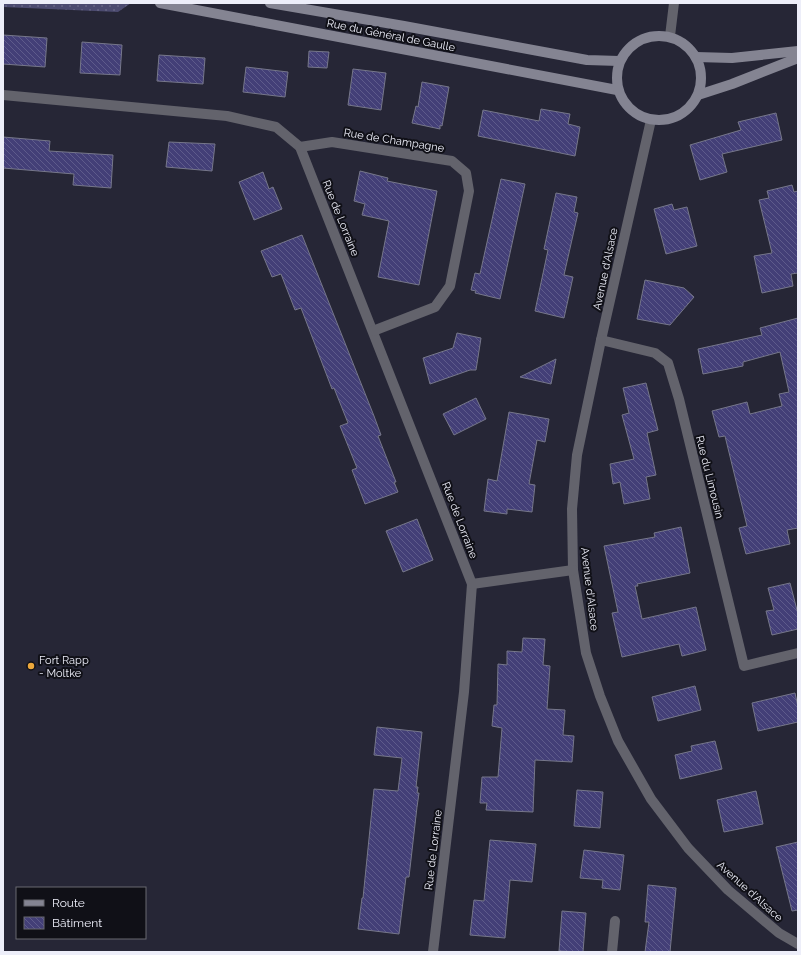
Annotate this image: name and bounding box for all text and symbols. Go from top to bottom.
street label: Rue du Général de Gaulle [326,17,457,54]
street label: Rue de Champagne [343,126,446,155]
street label: Rue de Lorraine [319,178,362,259]
street label: Avenue d'Alsace [590,226,621,311]
street label: Rue du Limousin [693,434,726,520]
street label: Rue de Lorraine [439,480,480,561]
street label: Avenue d'Alsace [578,547,601,632]
place label: Fort Rapp - Moltke [39,654,89,680]
marker: Fort Rapp - Moltke [26,661,36,671]
street label: Rue de Lorraine [422,809,445,891]
street label: Avenue d'Alsace [714,858,786,925]
legend [16,887,146,939]
text: Route [52,896,85,910]
text: Bâtiment [52,916,102,930]

